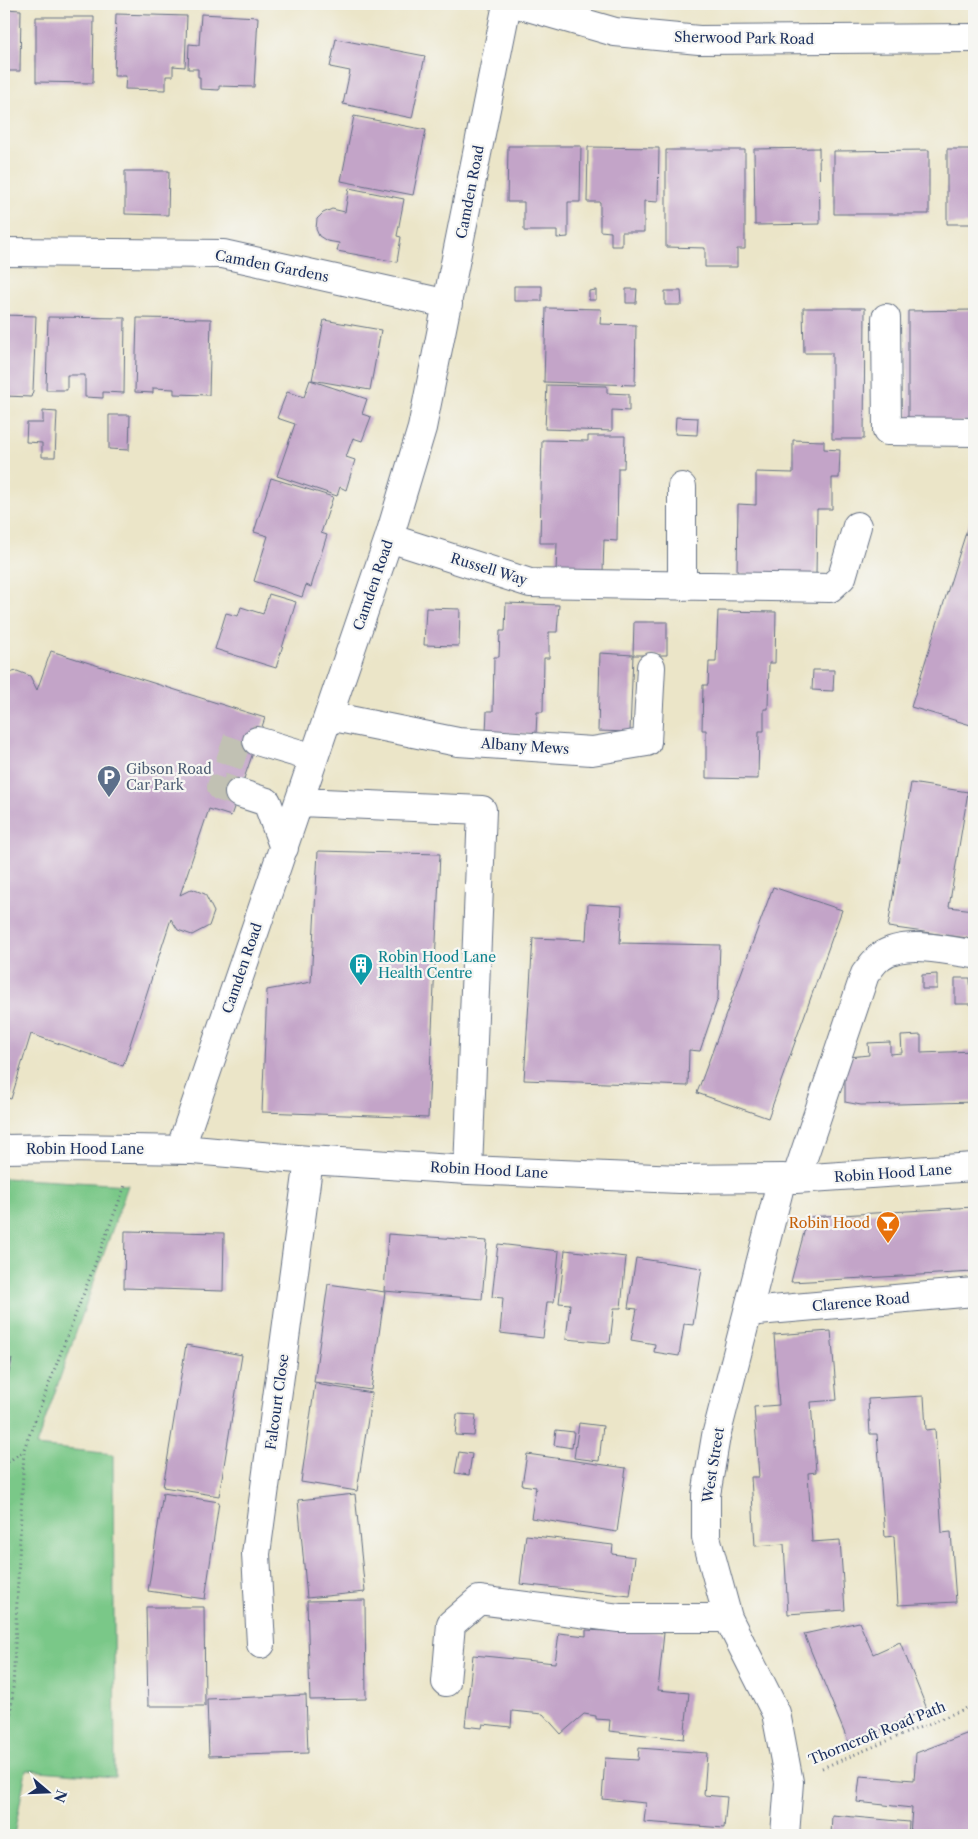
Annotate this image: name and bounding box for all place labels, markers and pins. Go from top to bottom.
place label: Gibson Road Car Park [126,760,212,794]
parking icon: Gibson Road Car Park [96,764,122,798]
place label: Robin Hood Lane Health Centre [378,948,496,982]
building icon: Robin Hood Lane Health Centre [348,952,374,986]
bar icon: Robin Hood [875,1210,901,1244]
place label: Robin Hood [789,1214,870,1232]

